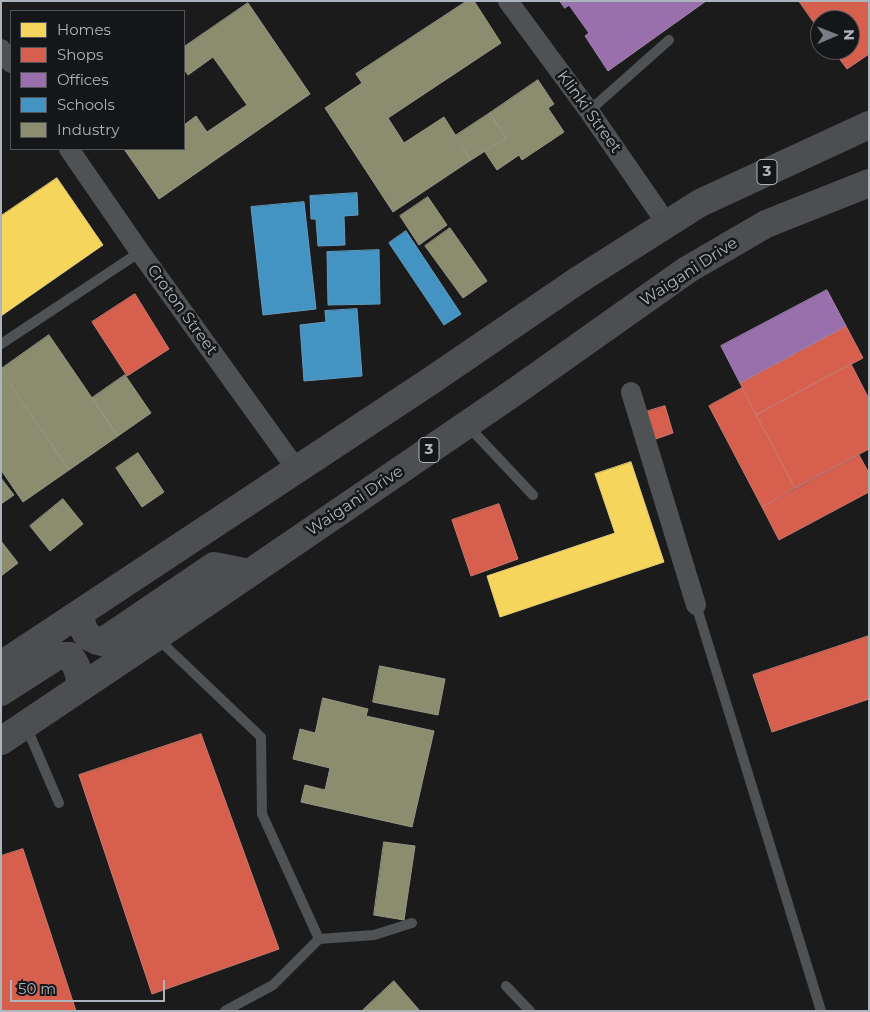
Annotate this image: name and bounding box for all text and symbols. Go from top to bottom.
legend [10,10,185,150]
north arrow [810,10,860,60]
text: Homes [57,20,111,39]
text: N [840,29,858,41]
text: Shops [57,45,103,64]
street label: Klinki Street [553,67,625,157]
text: Offices [57,70,109,89]
text: Schools [57,95,115,114]
text: Industry [57,120,119,139]
road number: 3 [757,160,777,184]
street label: Waigani Drive [637,233,741,311]
street label: Croton Street [143,261,221,359]
road number: 3 [419,438,439,462]
street label: Waigani Drive [303,462,407,540]
scale bar [12,970,168,1002]
text: 50 m [18,979,56,998]

